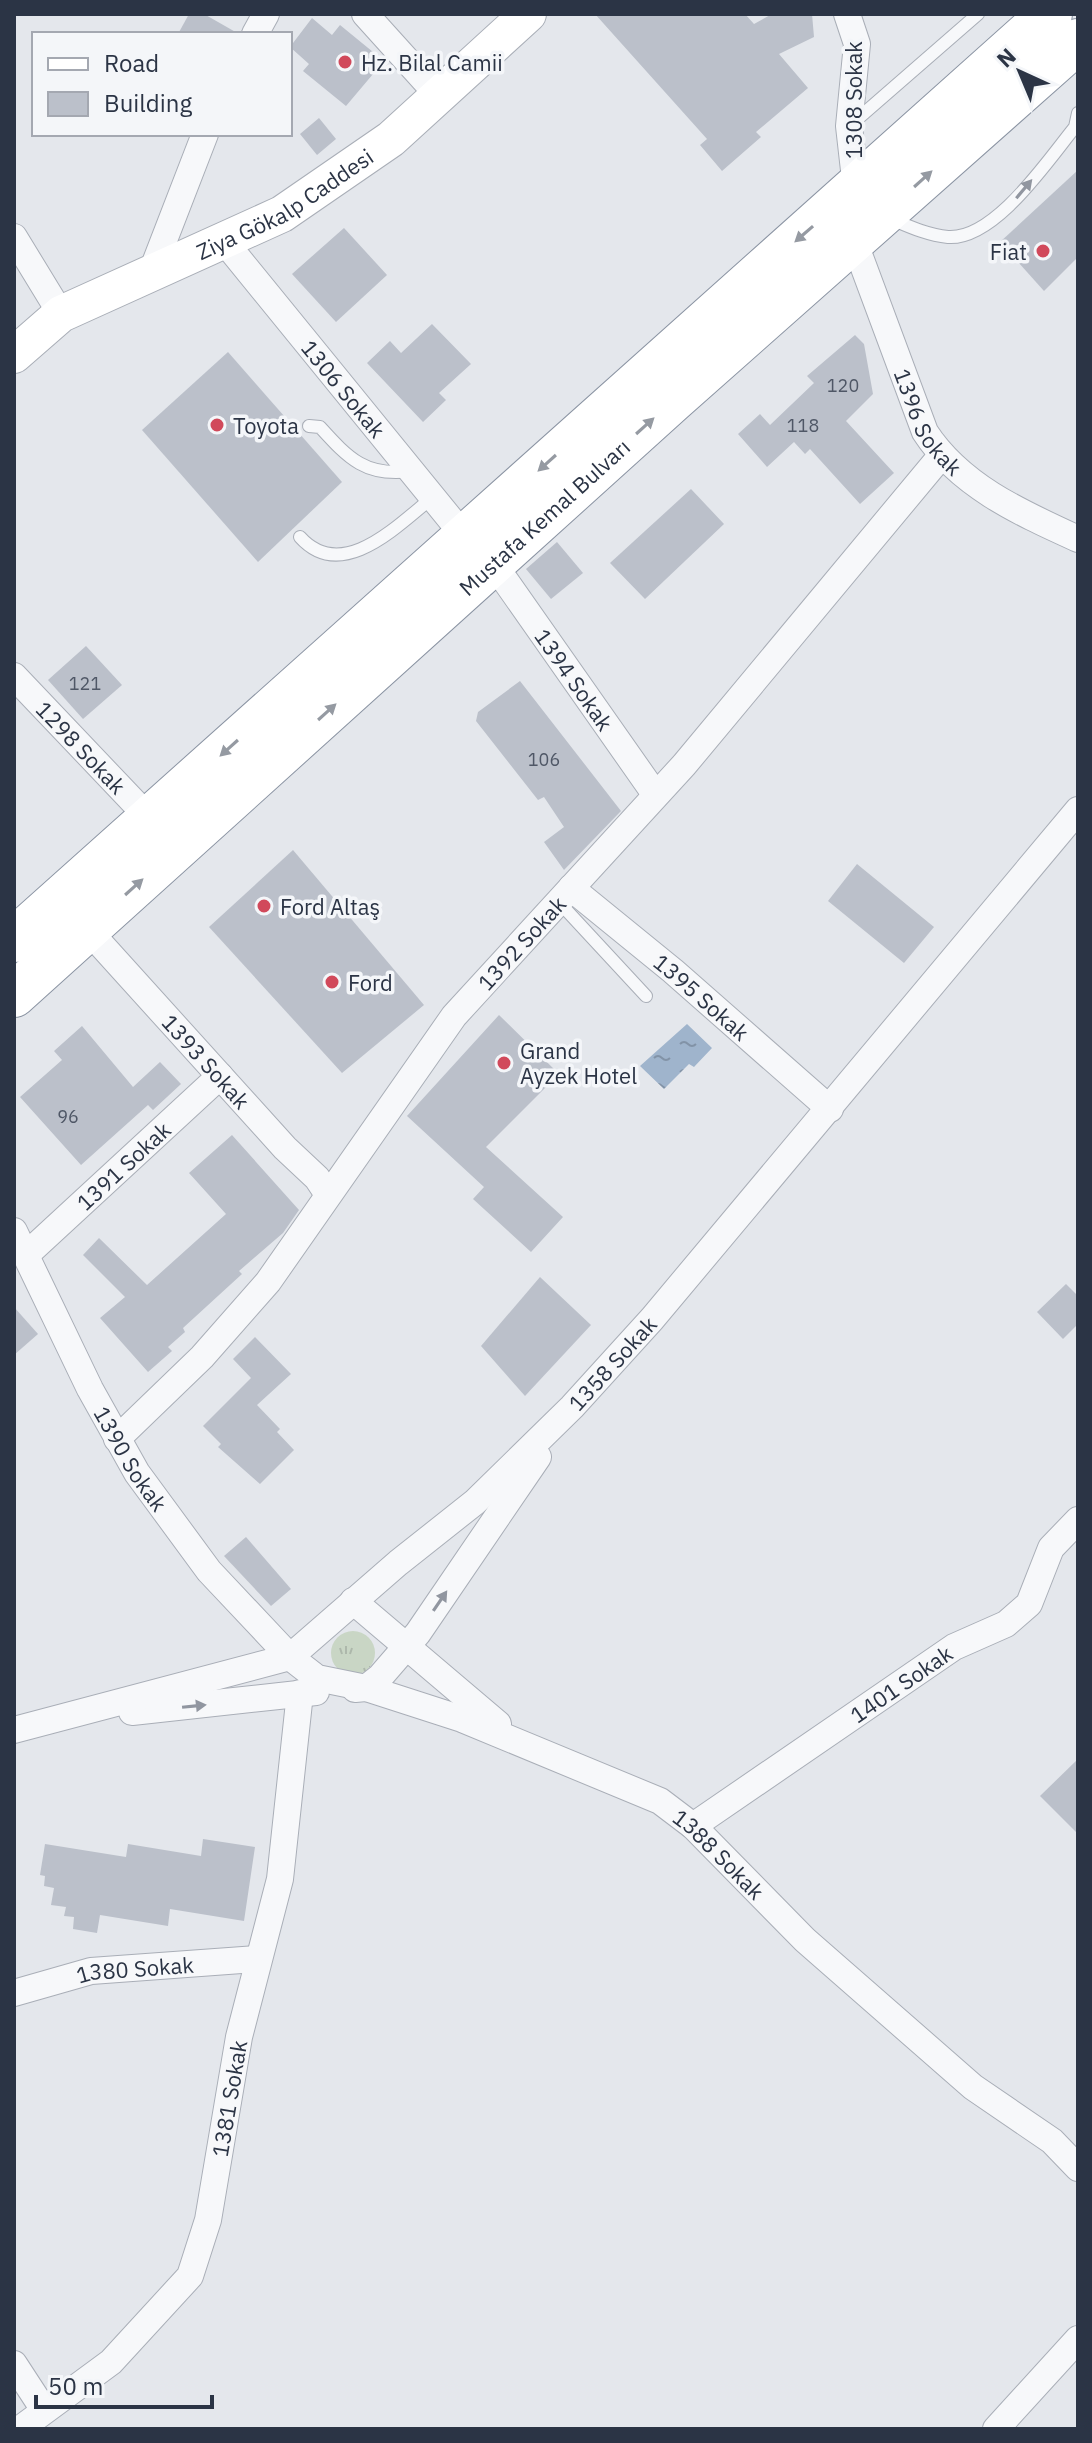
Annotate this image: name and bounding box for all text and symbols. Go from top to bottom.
legend [32,32,292,136]
north arrow [980,32,1060,112]
street label: 1308 Sokak [839,41,868,159]
text: N [990,41,1022,73]
text: Road [104,47,159,79]
place label: Hz. Bilal Camii [361,48,503,77]
marker: Hz. Bilal Camii [336,53,354,71]
text: Building [104,87,192,119]
street label: Ziya Gökalp Caddesi [191,141,378,266]
one-way arrow [913,171,933,188]
one-way arrow [1015,180,1032,200]
one-way arrow [795,224,814,242]
place label: Fiat [990,237,1027,266]
marker: Fiat [1034,242,1052,260]
street label: 1306 Sokak [295,333,393,444]
street label: 1396 Sokak [888,364,969,481]
house number: 120 [827,374,859,397]
place label: Toyota [233,411,299,440]
house number: 118 [787,414,819,437]
marker: Toyota [208,416,226,434]
one-way arrow [635,417,654,435]
street label: Mustafa Kemal Bulvarı [452,432,636,601]
one-way arrow [538,453,557,471]
street label: 1394 Sokak [529,623,621,736]
house number: 121 [69,672,101,695]
street label: 1298 Sokak [30,694,133,800]
one-way arrow [318,704,337,722]
one-way arrow [219,739,238,757]
house number: 106 [528,748,560,771]
one-way arrow [125,878,144,896]
street label: 1392 Sokak [471,889,572,996]
place label: Ford Altaş [280,892,380,921]
marker: Ford Altaş [255,897,273,915]
street label: 1395 Sokak [648,947,756,1047]
place label: Ford [348,968,393,997]
marker: Ford [323,973,341,991]
street label: 1393 Sokak [156,1008,257,1115]
place label: Grand Ayzek Hotel [520,1036,637,1090]
marker: Grand Ayzek Hotel [495,1054,513,1072]
house number: 96 [57,1105,79,1128]
street label: 1391 Sokak [70,1115,176,1216]
street label: 1358 Sokak [561,1309,663,1417]
street label: 1390 Sokak [88,1401,175,1517]
one-way arrow [432,1590,447,1611]
street label: 1401 Sokak [844,1638,958,1729]
one-way arrow [182,1699,207,1712]
street label: 1388 Sokak [667,1802,771,1906]
street label: 1380 Sokak [73,1949,195,1989]
street label: 1381 Sokak [204,2037,253,2159]
scale bar [36,2359,212,2409]
text: 50 m [48,2370,103,2402]

